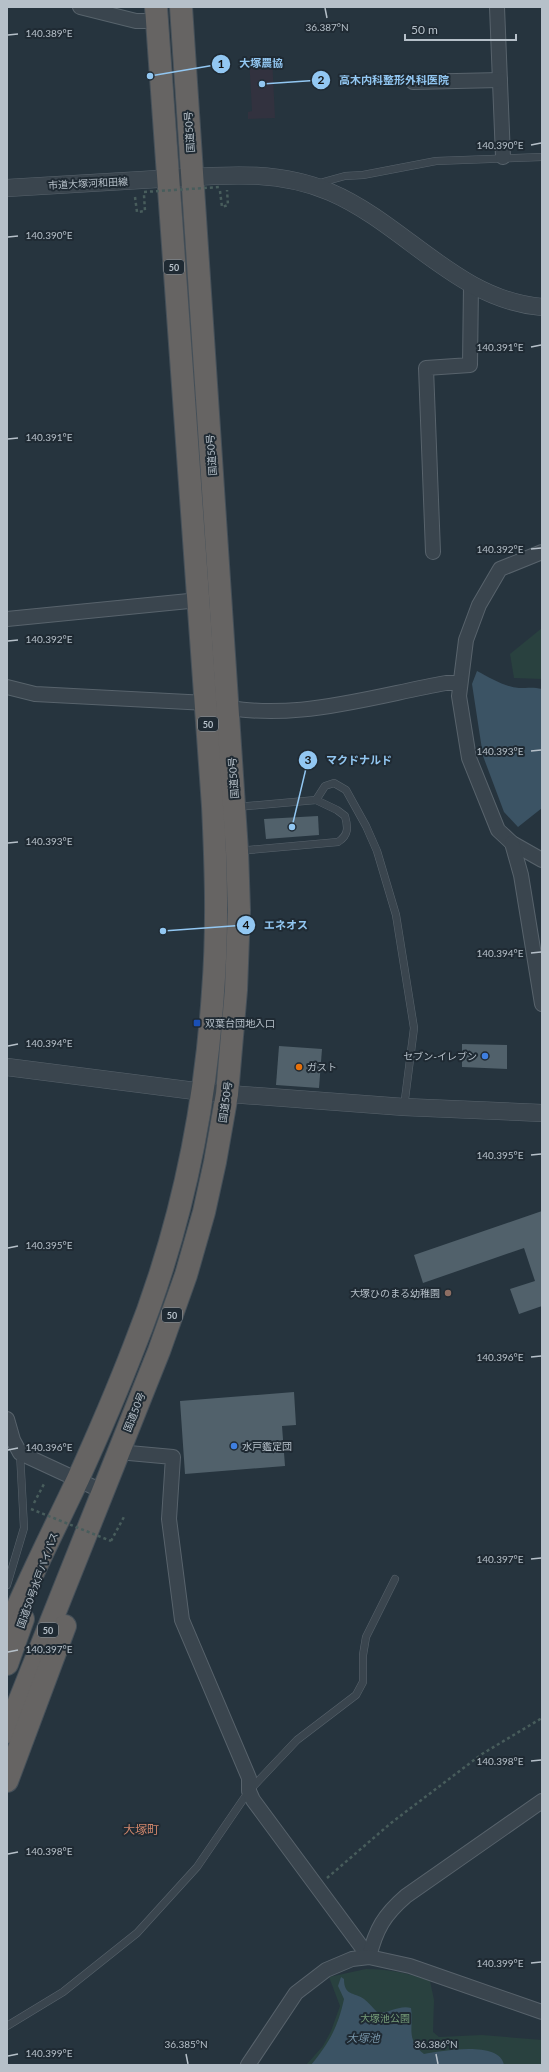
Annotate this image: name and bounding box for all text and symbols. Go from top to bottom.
scale bar [405,16,516,42]
text: 36.387°N [305,21,349,33]
text: 50 m [411,22,438,37]
text: 140.389°E [25,27,73,39]
callout: 大塚農協 [211,52,291,75]
text: 1 [218,56,225,71]
text: 大塚農協 [239,56,283,69]
callout: 高木内科整形外科医院 [311,68,457,91]
text: 2 [318,72,325,87]
text: 高木内科整形外科医院 [339,73,449,86]
street label: 国道50号 [182,111,196,153]
text: 140.390°E [476,139,524,151]
street label: 市道大塚河和田線 [48,175,128,191]
text: 140.390°E [25,229,73,241]
road number: 50 [164,260,184,274]
text: 140.391°E [476,341,524,353]
text: 140.391°E [25,431,73,443]
street label: 国道50号 [204,434,218,476]
text: 140.392°E [476,543,524,555]
text: 140.392°E [25,633,73,645]
road number: 50 [198,717,218,731]
text: 140.393°E [476,745,524,757]
callout: マクドナルド [298,749,400,772]
text: 3 [305,752,312,767]
text: マクドナルド [326,753,392,766]
street label: 国道50号 [226,757,240,799]
text: 140.393°E [25,835,73,847]
callout: エネオス [236,913,316,936]
text: 4 [243,917,250,932]
text: エネオス [264,918,308,931]
text: 140.394°E [476,947,524,959]
place label: 双葉台団地入口 [205,1017,275,1029]
marker: 双葉台団地入口 [192,1018,202,1028]
text: 140.394°E [25,1037,73,1049]
place label: セブン-イレブン [403,1050,477,1062]
marker: セブン-イレブン [480,1051,490,1061]
place label: ガスト [307,1061,337,1073]
marker: ガスト [294,1062,304,1072]
street label: 国道50号 [216,1081,234,1123]
text: 140.395°E [476,1149,524,1161]
text: 140.395°E [25,1239,73,1251]
place label: 大塚ひのまる幼稚園 [350,1287,440,1299]
marker: 大塚ひのまる幼稚園 [443,1288,453,1298]
road number: 50 [162,1308,182,1322]
text: 140.396°E [476,1351,524,1363]
street label: 国道50号 [121,1390,147,1434]
place label: 水戸鑑定団 [242,1440,292,1452]
text: 140.396°E [25,1441,73,1453]
marker: 水戸鑑定団 [229,1441,239,1451]
street label: 国道50号水戸バイパス [14,1530,60,1630]
text: 140.397°E [476,1553,524,1565]
road number: 50 [38,1623,58,1637]
text: 140.397°E [25,1643,73,1655]
text: 140.398°E [476,1755,524,1767]
district label: 大塚町 [123,1822,159,1837]
text: 140.398°E [25,1845,73,1857]
text: 140.399°E [476,1957,524,1969]
park label: 大塚池公園 [360,2012,410,2024]
water label: 大塚池 [347,2031,380,2044]
text: 36.385°N [164,2038,208,2050]
text: 36.386°N [414,2038,458,2050]
text: 140.399°E [25,2047,73,2059]

